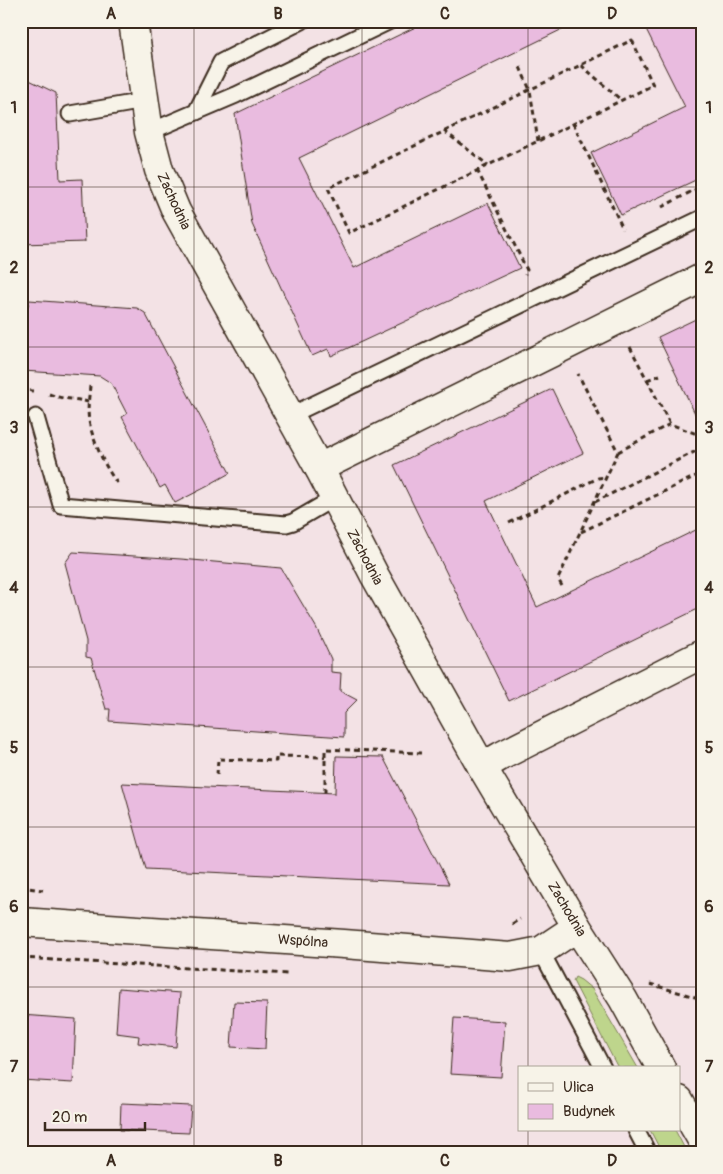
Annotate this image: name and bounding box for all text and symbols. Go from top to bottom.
text: A [106,4,117,24]
text: B [273,4,283,24]
text: C [440,4,450,24]
text: D [607,4,617,24]
text: 1 [11,98,17,118]
text: 1 [706,98,712,118]
street label: Zachodnia [153,170,195,232]
text: 2 [10,258,19,278]
text: 2 [705,258,714,278]
text: 3 [10,418,19,438]
text: 3 [705,418,714,438]
street label: Zachodnia [343,526,387,588]
text: 4 [9,578,19,598]
text: 4 [704,578,714,598]
text: 5 [10,738,19,758]
text: 5 [705,738,714,758]
street label: Zachodnia [544,878,590,940]
text: 6 [9,897,19,917]
text: 6 [704,897,714,917]
street label: Wspólna [277,931,329,951]
text: 7 [10,1057,19,1077]
text: 7 [705,1057,714,1077]
legend [518,1066,680,1132]
text: Ulica [563,1078,594,1097]
scale bar [45,1099,145,1131]
text: Budynek [563,1102,616,1121]
text: 20 m [52,1108,87,1127]
text: A [106,1151,117,1171]
text: B [273,1151,283,1171]
text: C [440,1151,450,1171]
text: D [607,1151,617,1171]

